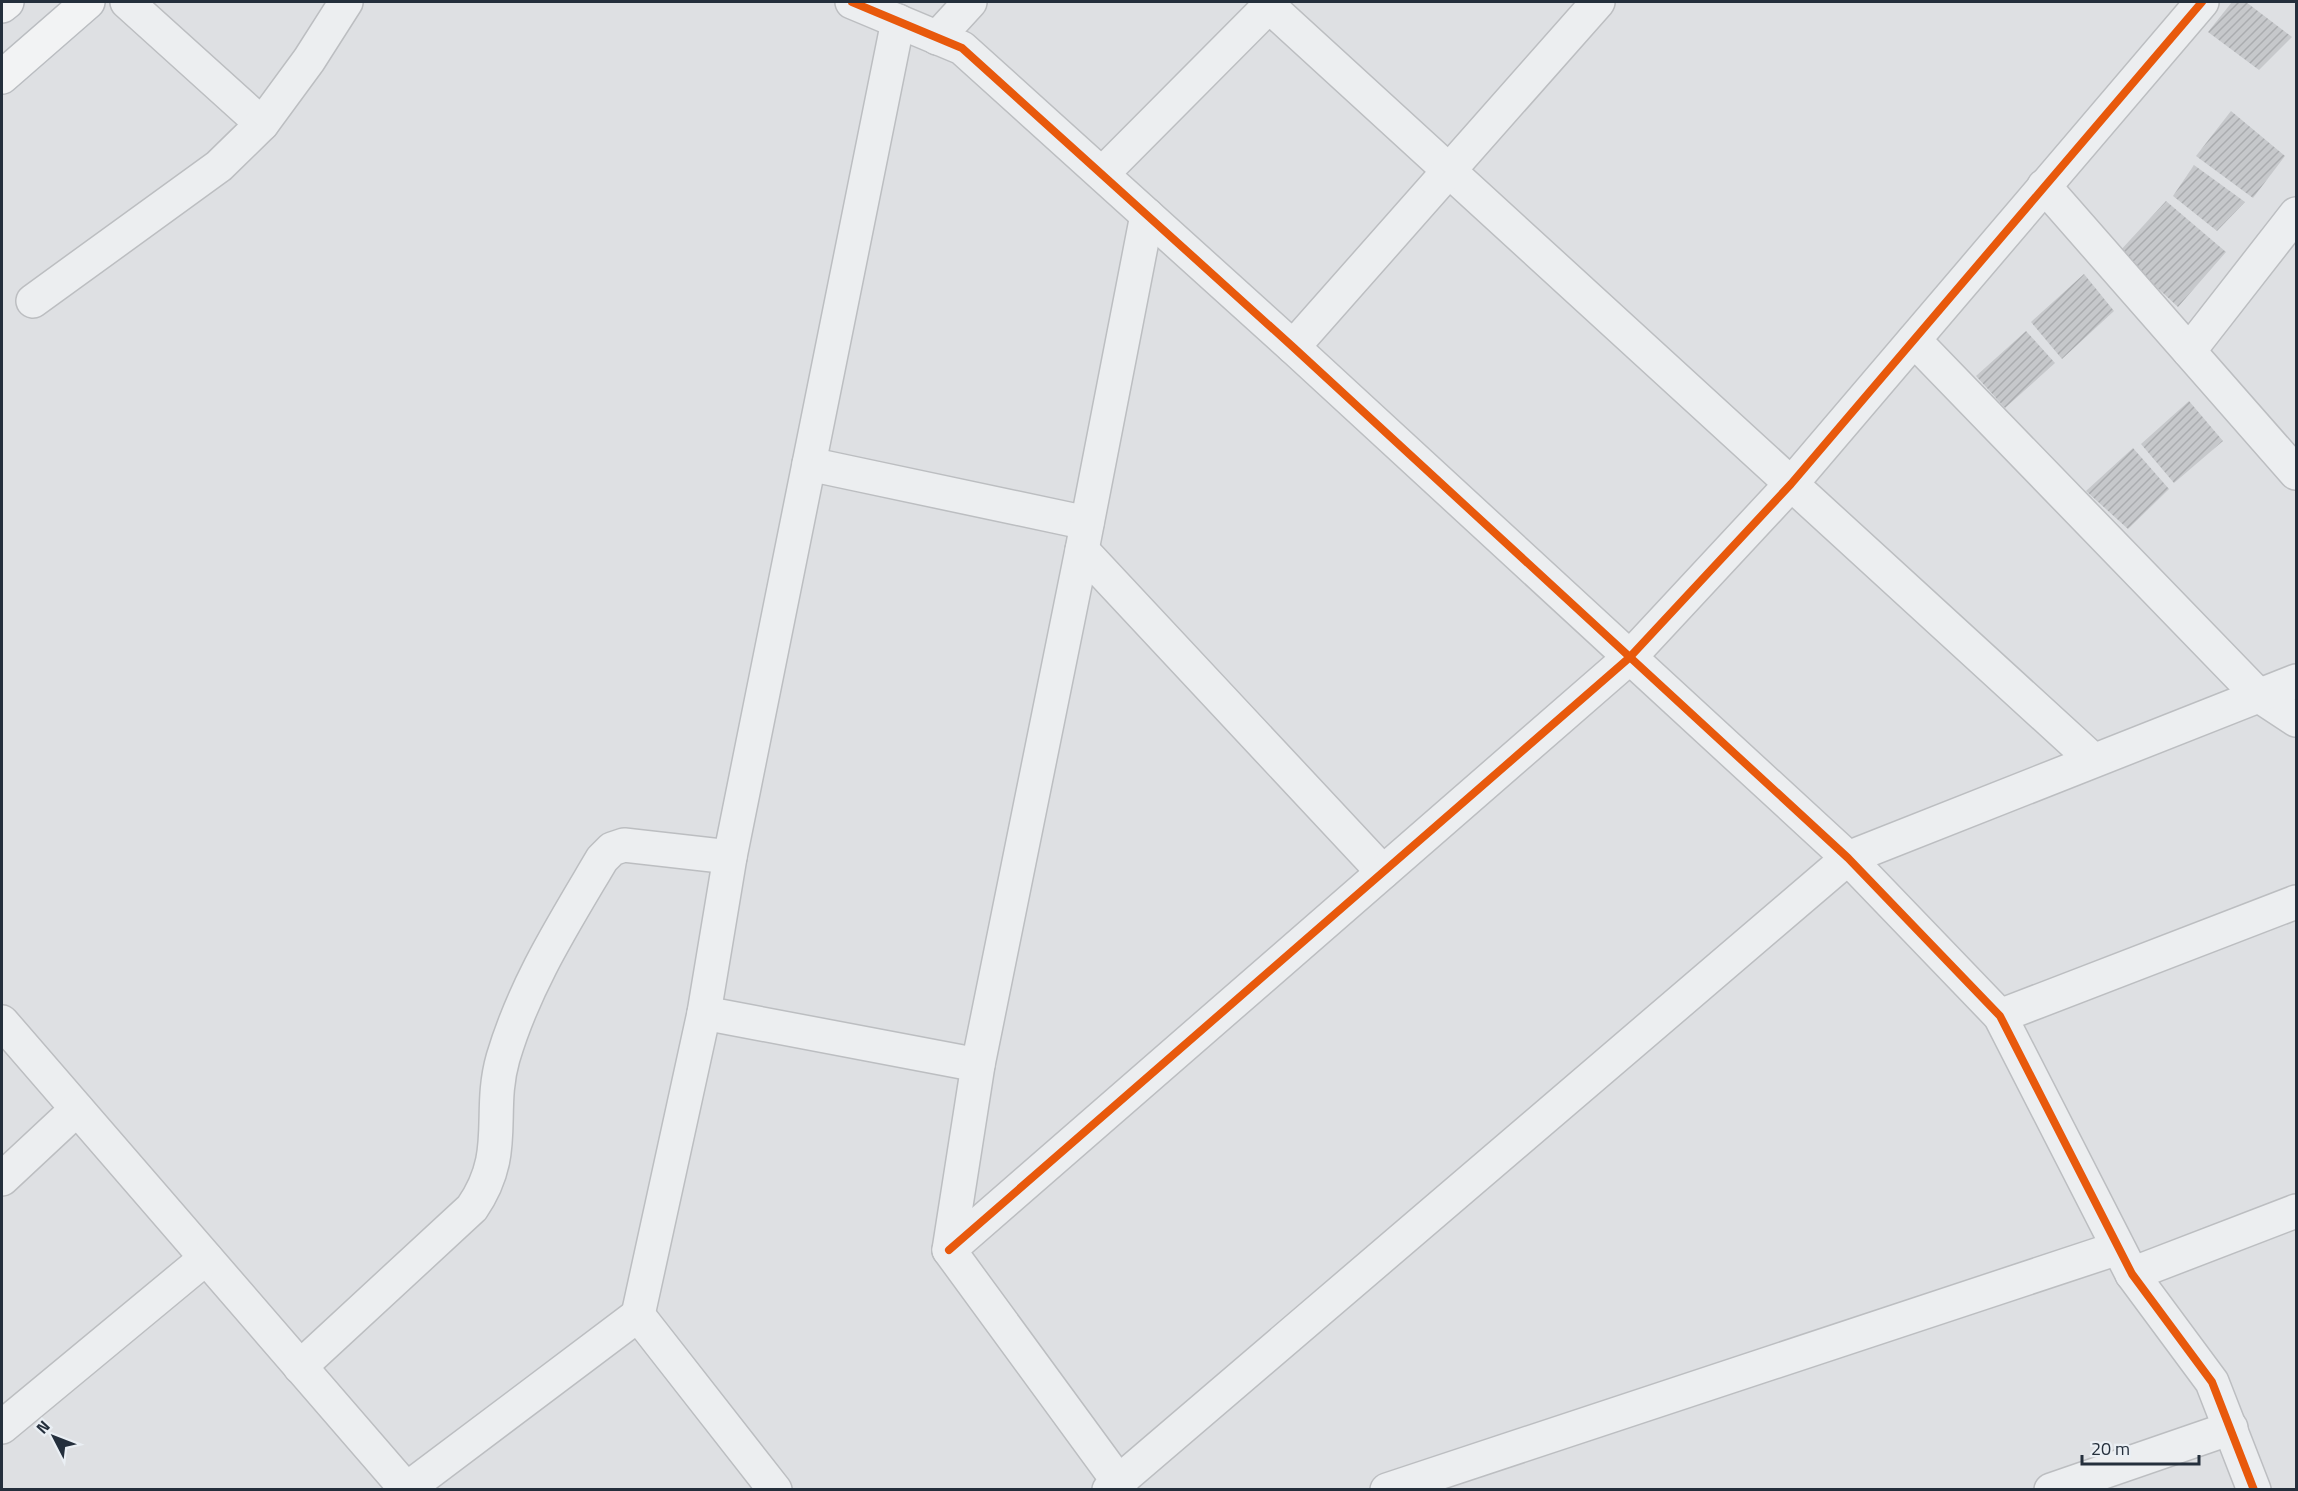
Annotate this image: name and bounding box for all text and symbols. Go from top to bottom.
north arrow [24,1407,84,1467]
text: N [30,1415,55,1439]
scale bar [2082,1428,2199,1466]
text: 20 m [2091,1435,2130,1462]

